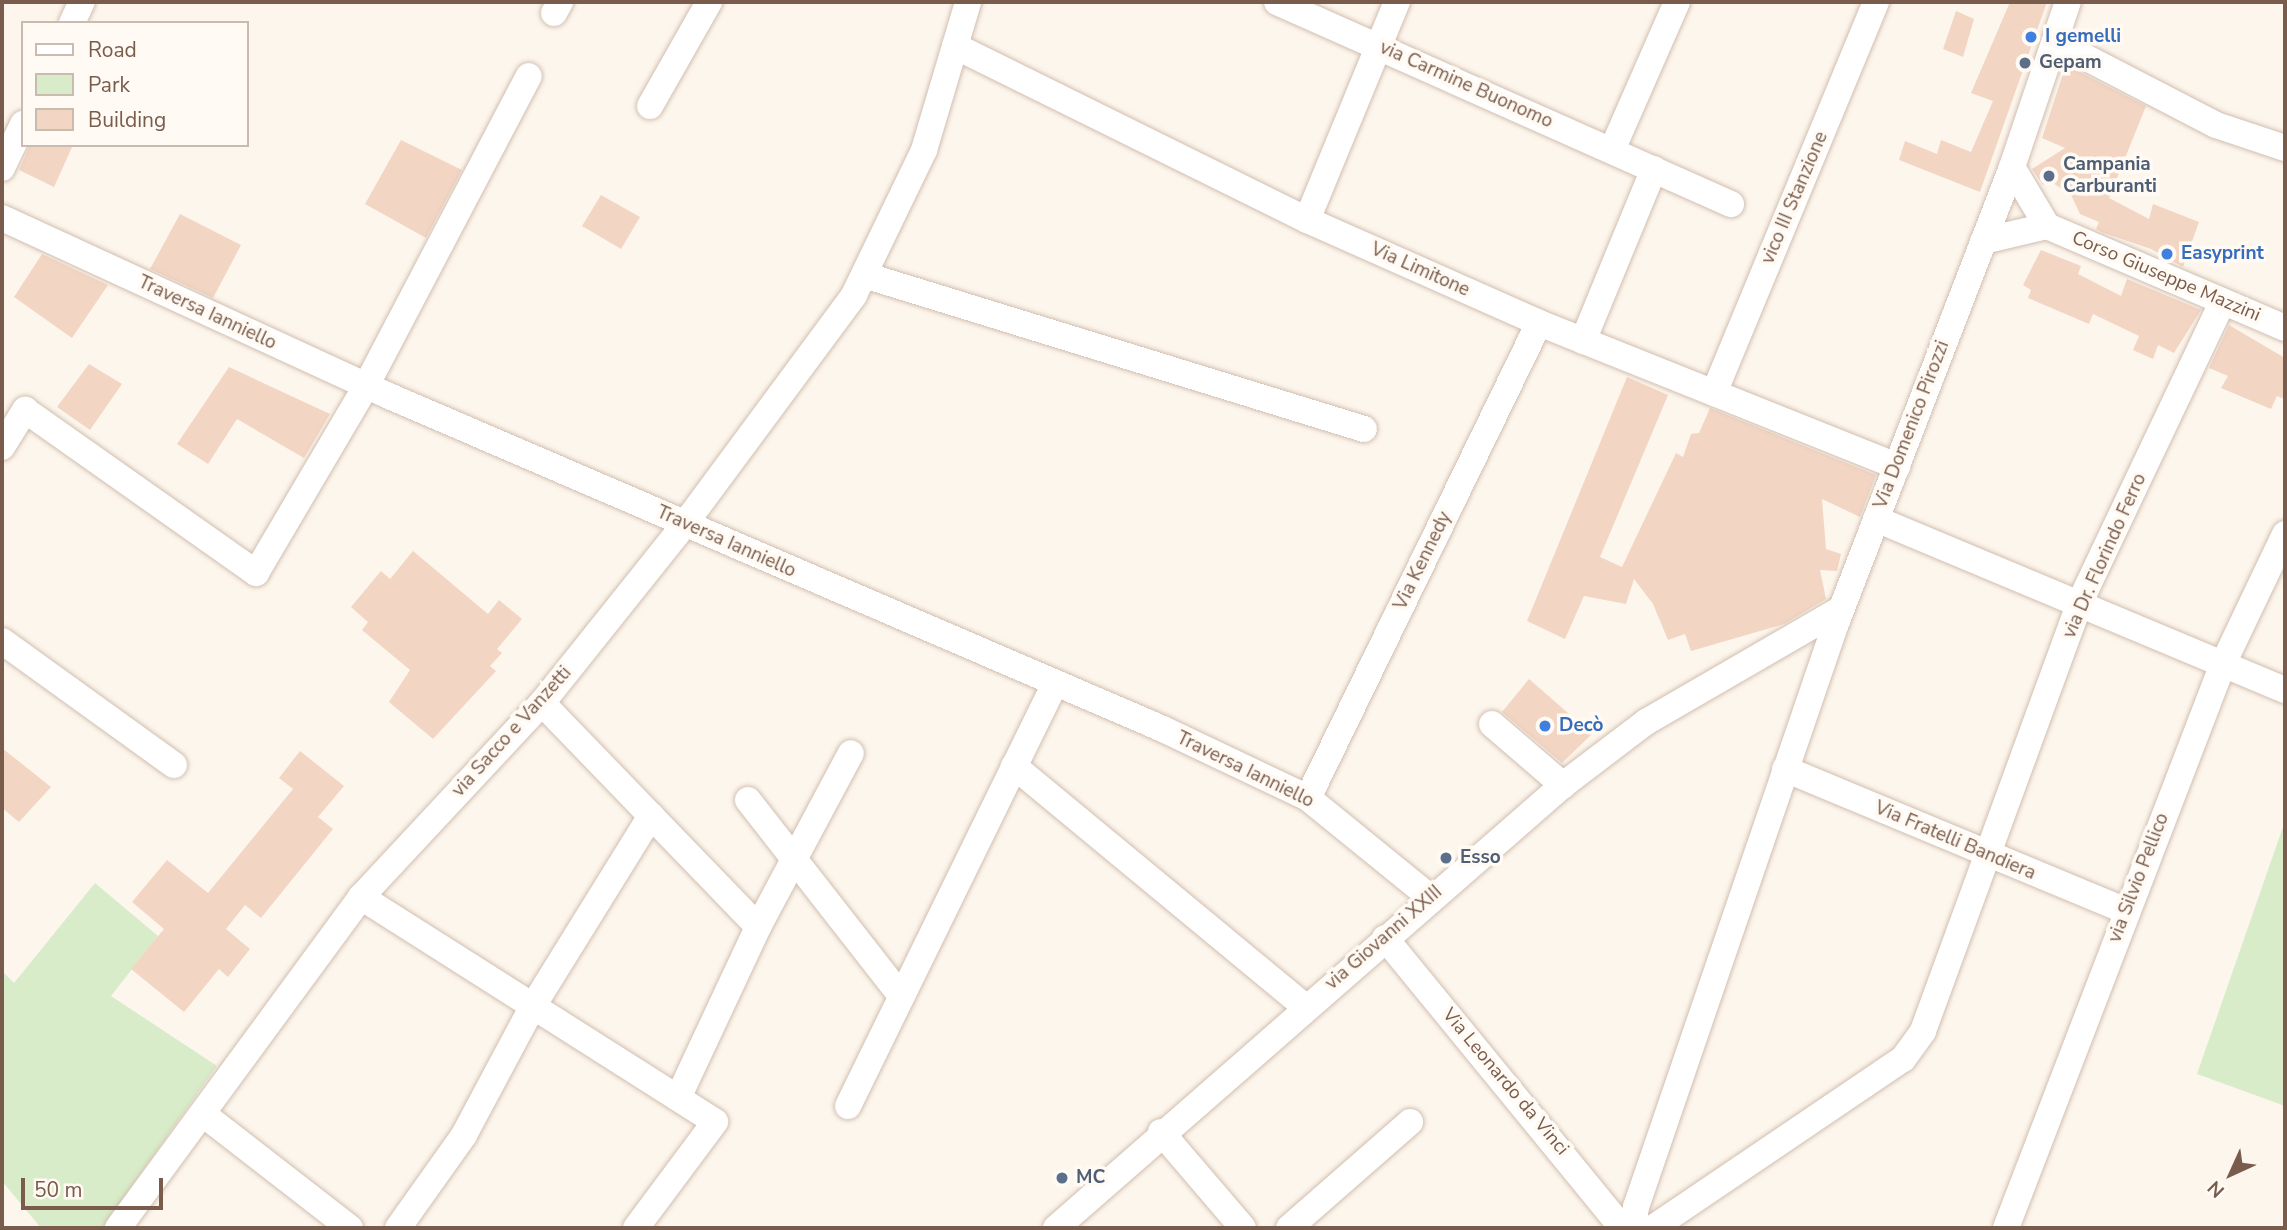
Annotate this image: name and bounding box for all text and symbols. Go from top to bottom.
legend [21,21,248,147]
place label: I gemelli [2045,26,2121,48]
marker: I gemelli [2023,29,2039,45]
text: Road [88,36,137,64]
street label: via Carmine Buonomo [1376,37,1556,133]
place label: Gepam [2039,52,2102,74]
marker: Gepam [2017,55,2033,71]
text: Park [88,71,130,99]
text: Building [88,106,166,134]
street label: vico III Stanzione [1757,128,1833,268]
place label: Campania Carburanti [2063,154,2157,198]
marker: Campania Carburanti [2041,168,2057,184]
street label: Corso Giuseppe Mazzini [2068,227,2264,327]
street label: Via Limitone [1367,238,1473,302]
place label: Easyprint [2181,243,2264,265]
marker: Easyprint [2159,246,2175,262]
street label: Traversa Ianniello [134,271,280,355]
street label: Via Domenico Pirozzi [1869,338,1955,512]
street label: via Dr. Florindo Ferro [2058,470,2152,642]
street label: Traversa Ianniello [653,501,799,583]
street label: Via Kennedy [1389,508,1457,614]
street label: via Sacco e Vanzetti [447,662,577,802]
place label: Decò [1559,715,1603,737]
marker: Decò [1537,718,1553,734]
street label: Traversa Ianniello [1173,727,1317,813]
street label: Via Fratelli Bandiera [1871,797,2039,885]
street label: via Silvio Pellico [2104,810,2174,946]
place label: Esso [1460,847,1501,869]
marker: Esso [1438,850,1454,866]
street label: via Giovanni XXIII [1321,881,1447,995]
street label: Via Leonardo da Vinci [1437,1004,1573,1160]
north arrow [2196,1139,2266,1209]
scale bar [24,1164,166,1208]
place label: MC [1076,1167,1105,1189]
marker: MC [1054,1170,1070,1186]
text: N [2202,1175,2230,1203]
text: 50 m [34,1176,83,1204]

